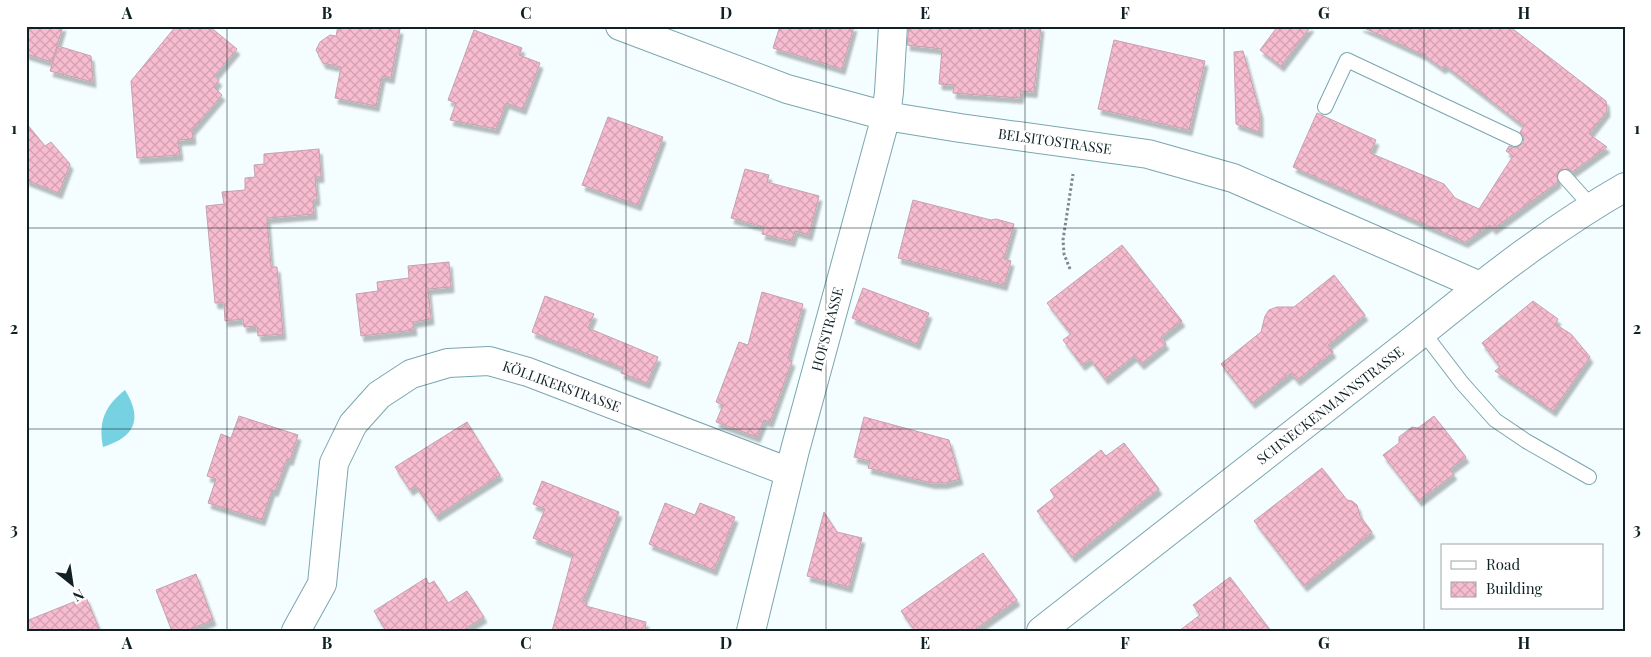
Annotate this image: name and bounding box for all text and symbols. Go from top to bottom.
text: A [121,2,133,23]
text: B [322,2,333,23]
text: C [520,2,532,23]
text: D [720,2,732,23]
text: E [920,2,930,23]
text: F [1120,2,1130,23]
text: G [1318,2,1330,23]
text: H [1518,2,1531,23]
text: 1 [11,117,17,138]
text: 1 [1634,117,1640,138]
street label: BELSITOSTRASSE [997,124,1113,158]
street label: HOFSTRASSE [807,285,847,373]
text: 2 [10,317,18,338]
text: 2 [1633,317,1641,338]
street label: SCHNECKENMANNSTRASSE [1253,342,1407,468]
street label: KÖLLIKERSTRASSE [500,356,624,416]
text: 3 [10,518,18,539]
text: 3 [1633,518,1641,539]
legend [1441,544,1604,610]
text: Road [1486,554,1520,574]
north arrow [48,560,98,610]
text: Building [1486,578,1543,598]
text: N [70,585,88,606]
text: A [121,632,133,653]
text: B [322,632,333,653]
text: C [520,632,532,653]
text: D [720,632,732,653]
text: E [920,632,930,653]
text: F [1120,632,1130,653]
text: G [1318,632,1330,653]
text: H [1518,632,1531,653]

